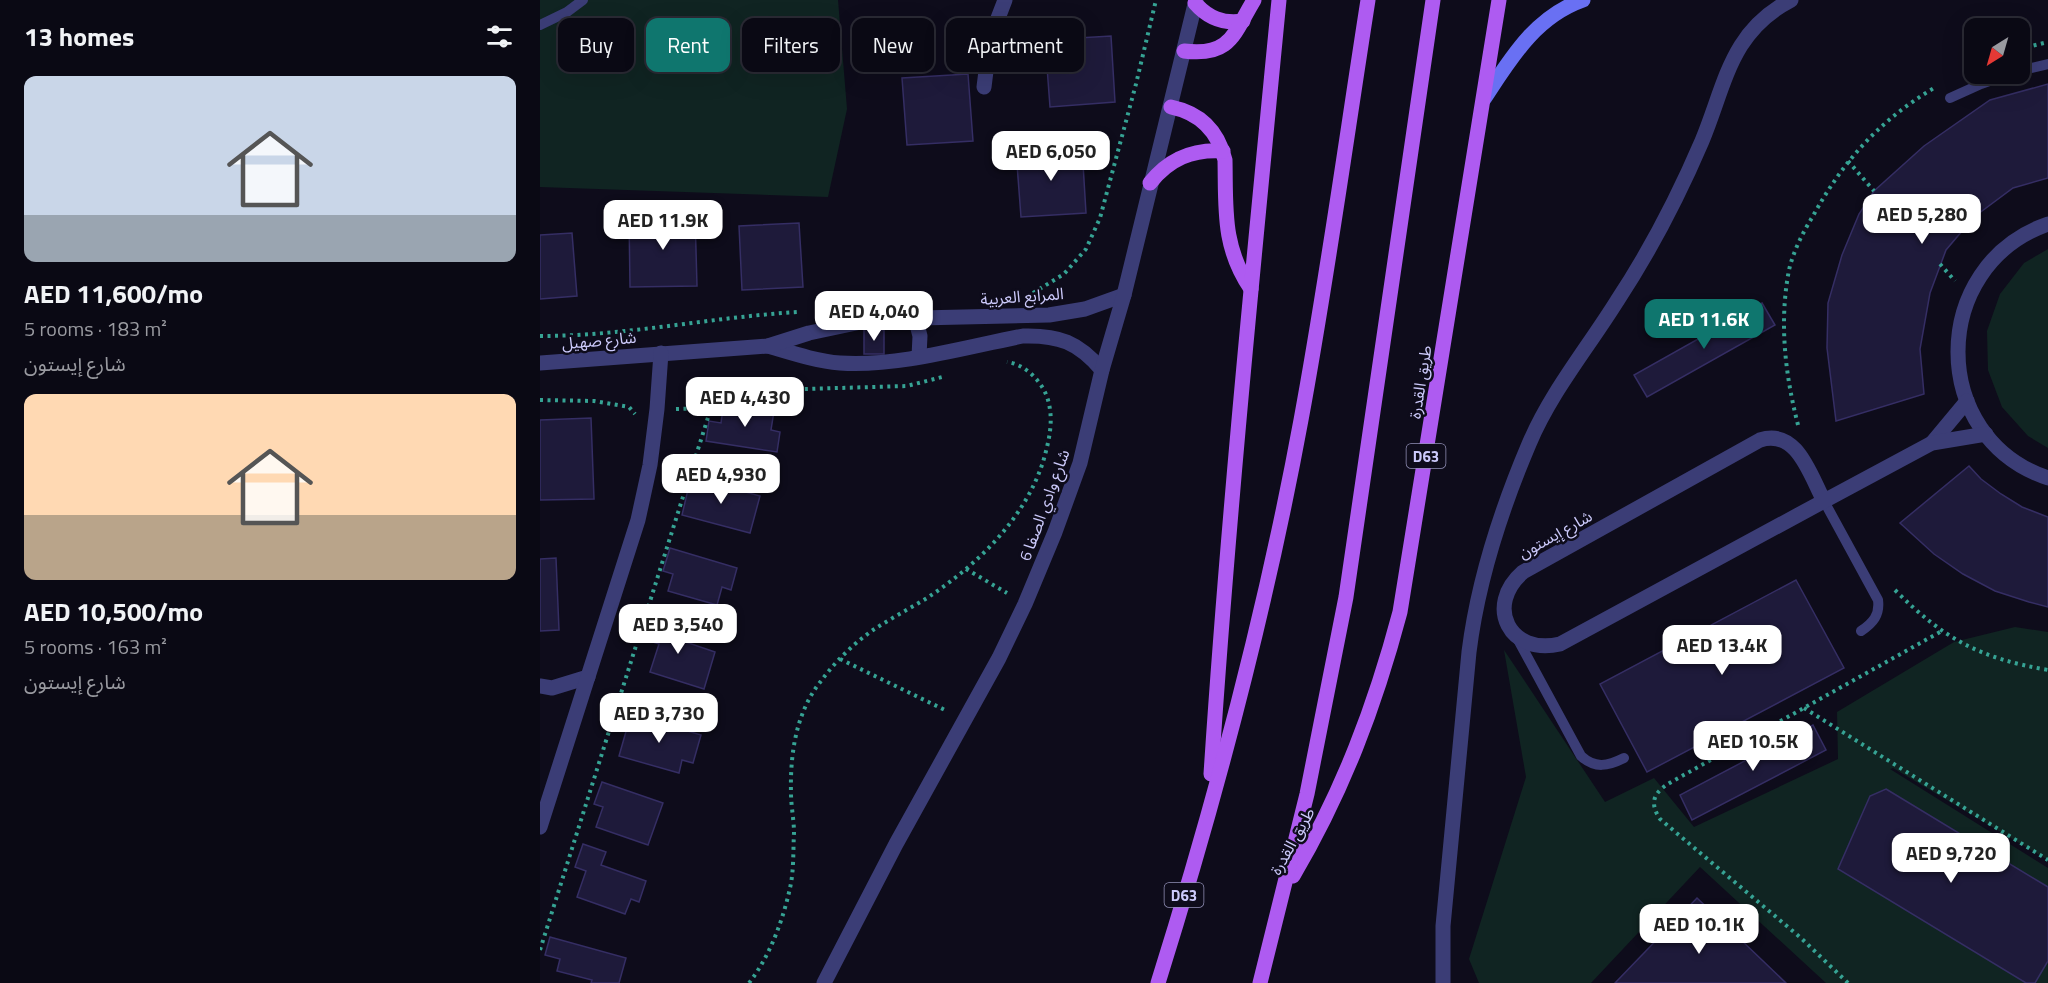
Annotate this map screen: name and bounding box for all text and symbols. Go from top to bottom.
text: 13 homes [24,17,134,56]
chip: Buy [558,18,634,72]
chip: Rent [646,18,730,72]
chip: Filters [742,18,840,72]
chip: New [852,18,934,72]
chip: Apartment [946,18,1084,72]
north arrow [1964,18,2030,84]
map controls [1964,18,2030,84]
icon: filters [483,20,516,53]
icon: home [216,115,324,223]
pin: AED 6,050 [982,131,1120,182]
text: AED 6,050 [1006,135,1096,166]
pin: AED 5,280 [1853,194,1991,245]
text: AED 5,280 [1877,198,1967,229]
pin: AED 11.9K [594,200,732,251]
text: AED 11.9K [618,204,708,235]
text: AED 11,600/mo [24,274,203,313]
street label: المرابع العربية [980,281,1065,312]
pin: AED 4,040 [805,291,943,342]
text: AED 4,040 [829,295,919,326]
pin: AED 11.6K [1635,299,1773,350]
text: AED 11.6K [1659,303,1749,334]
text: 5 rooms · 183 m² [24,313,167,344]
street label: شارع صهيل [561,325,637,356]
street label: طريق القدرة [1402,343,1438,420]
text: شارع إيستون [24,348,126,379]
pin: AED 4,430 [676,377,814,428]
text: AED 4,430 [700,381,790,412]
icon: home [216,433,324,541]
road number: D63 [1406,444,1446,468]
street label: شارع وادي الصفا 6 [1013,446,1076,565]
pin: AED 4,930 [652,454,790,505]
text: AED 4,930 [676,458,766,489]
street label: شارع إيستون [1514,504,1597,565]
text: AED 10,500/mo [24,592,203,631]
pin: AED 3,540 [609,604,747,655]
text: AED 3,540 [633,608,723,639]
pin: AED 13.4K [1653,625,1791,676]
text: AED 13.4K [1677,629,1767,660]
text: 5 rooms · 163 m² [24,631,167,662]
text: شارع إيستون [24,666,126,697]
pin: AED 3,730 [590,693,728,744]
text: AED 3,730 [614,697,704,728]
pin: AED 10.5K [1684,721,1822,772]
text: AED 10.5K [1708,725,1798,756]
street label: طريق القدرة [1264,803,1321,879]
pin: AED 9,720 [1882,833,2020,884]
text: AED 9,720 [1906,837,1996,868]
road number: D63 [1164,883,1204,907]
pin: AED 10.1K [1630,904,1768,955]
text: AED 10.1K [1654,908,1744,939]

